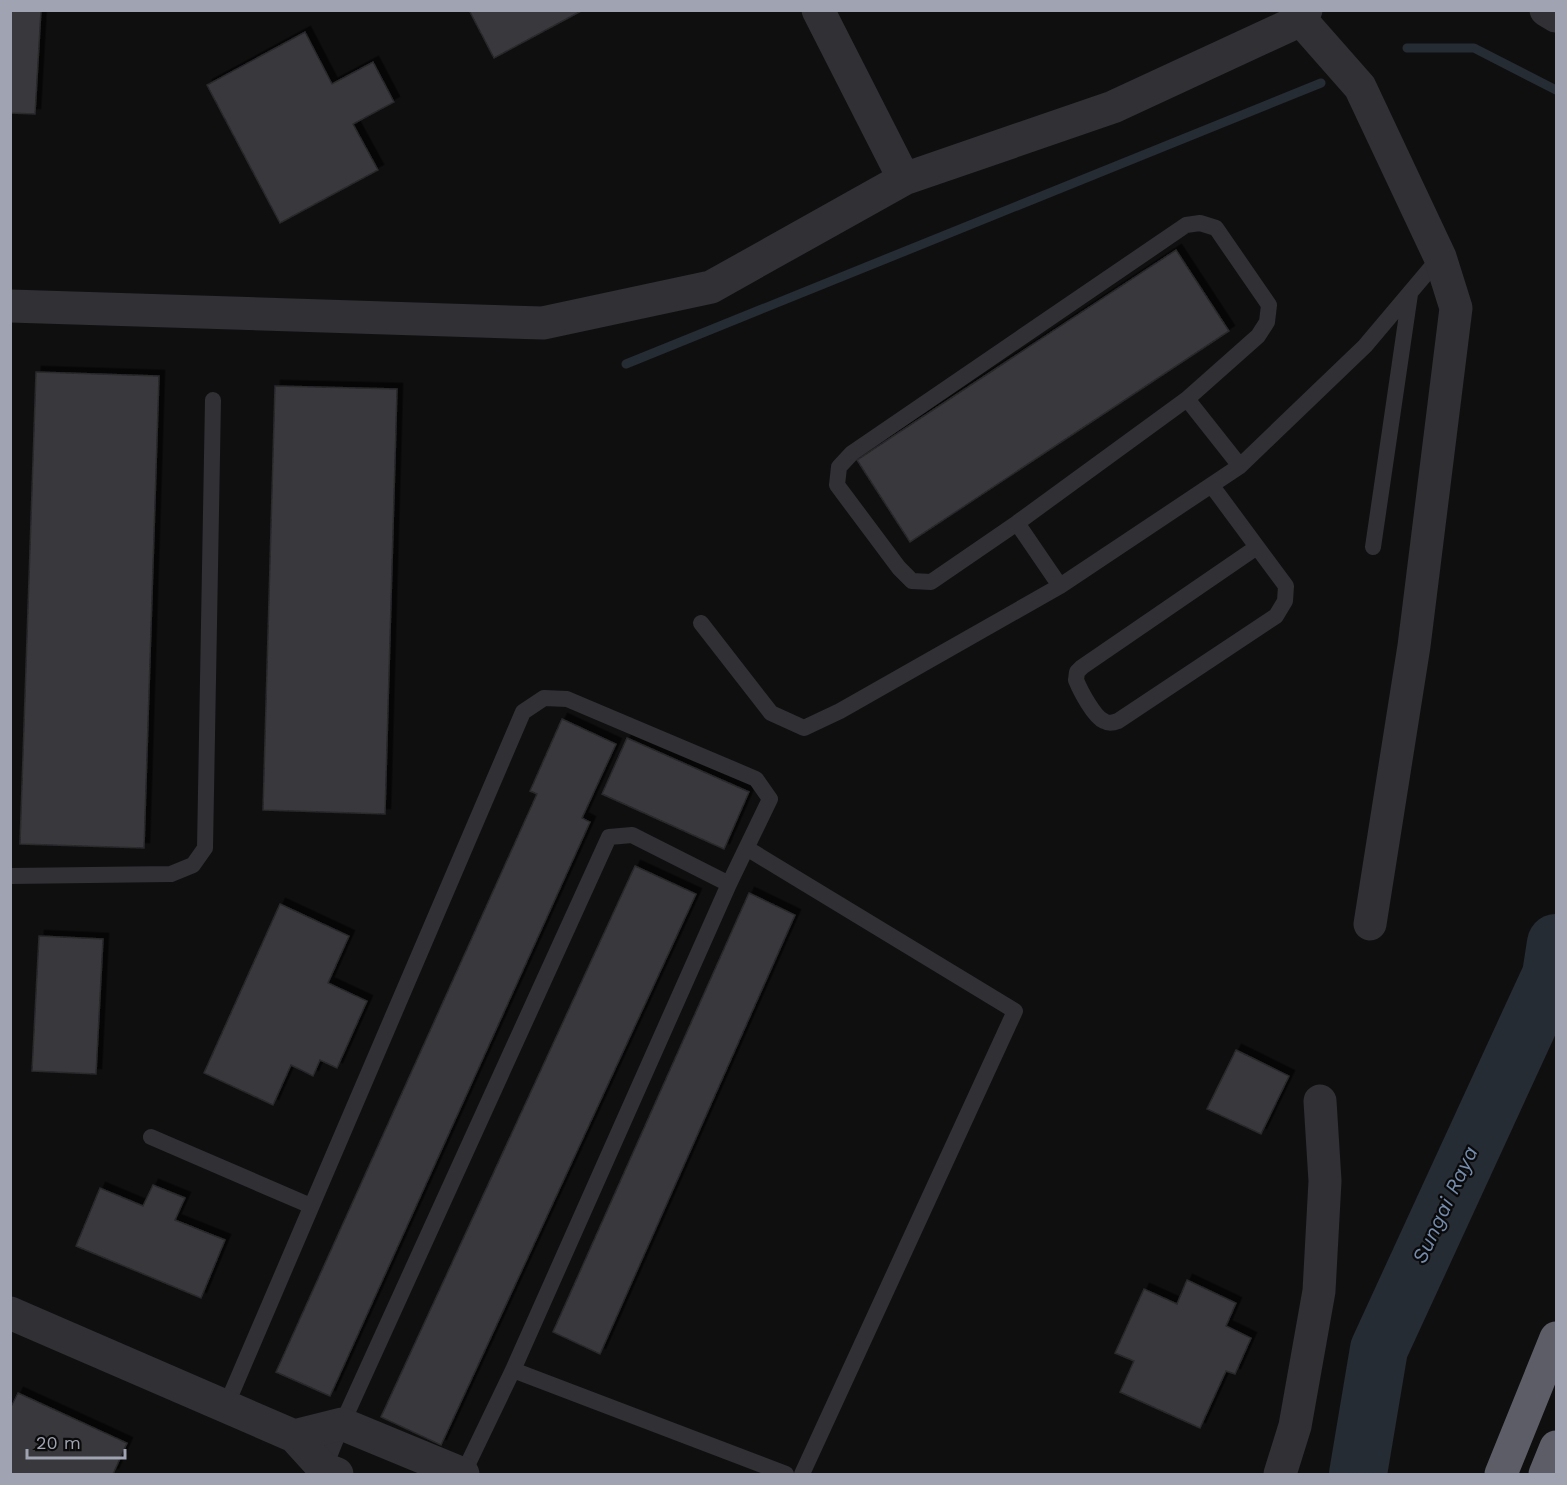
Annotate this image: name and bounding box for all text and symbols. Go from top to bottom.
water label: Sungai Raya [1406,1142,1483,1267]
scale bar [27,1422,124,1460]
text: 20 m [36,1432,81,1453]

